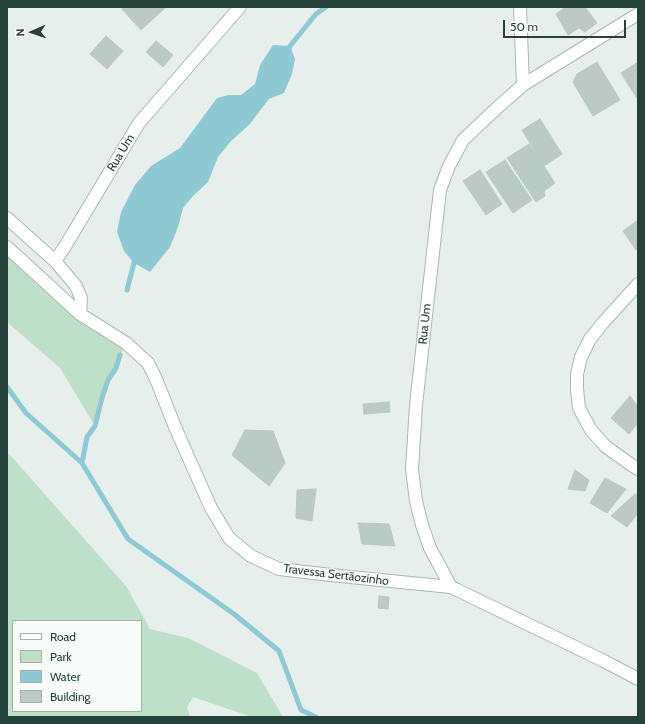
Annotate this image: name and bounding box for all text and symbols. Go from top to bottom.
north arrow [12,12,52,52]
scale bar [505,12,628,38]
text: 50 m [510,19,538,34]
text: N [13,28,27,37]
street label: Rua Um [104,132,138,174]
street label: Rua Um [416,303,434,345]
street label: Travessa Sertãozinho [282,561,390,589]
legend [12,620,142,712]
text: Road [50,629,76,644]
text: Park [50,649,72,664]
text: Water [50,669,80,684]
text: Building [50,689,91,704]

